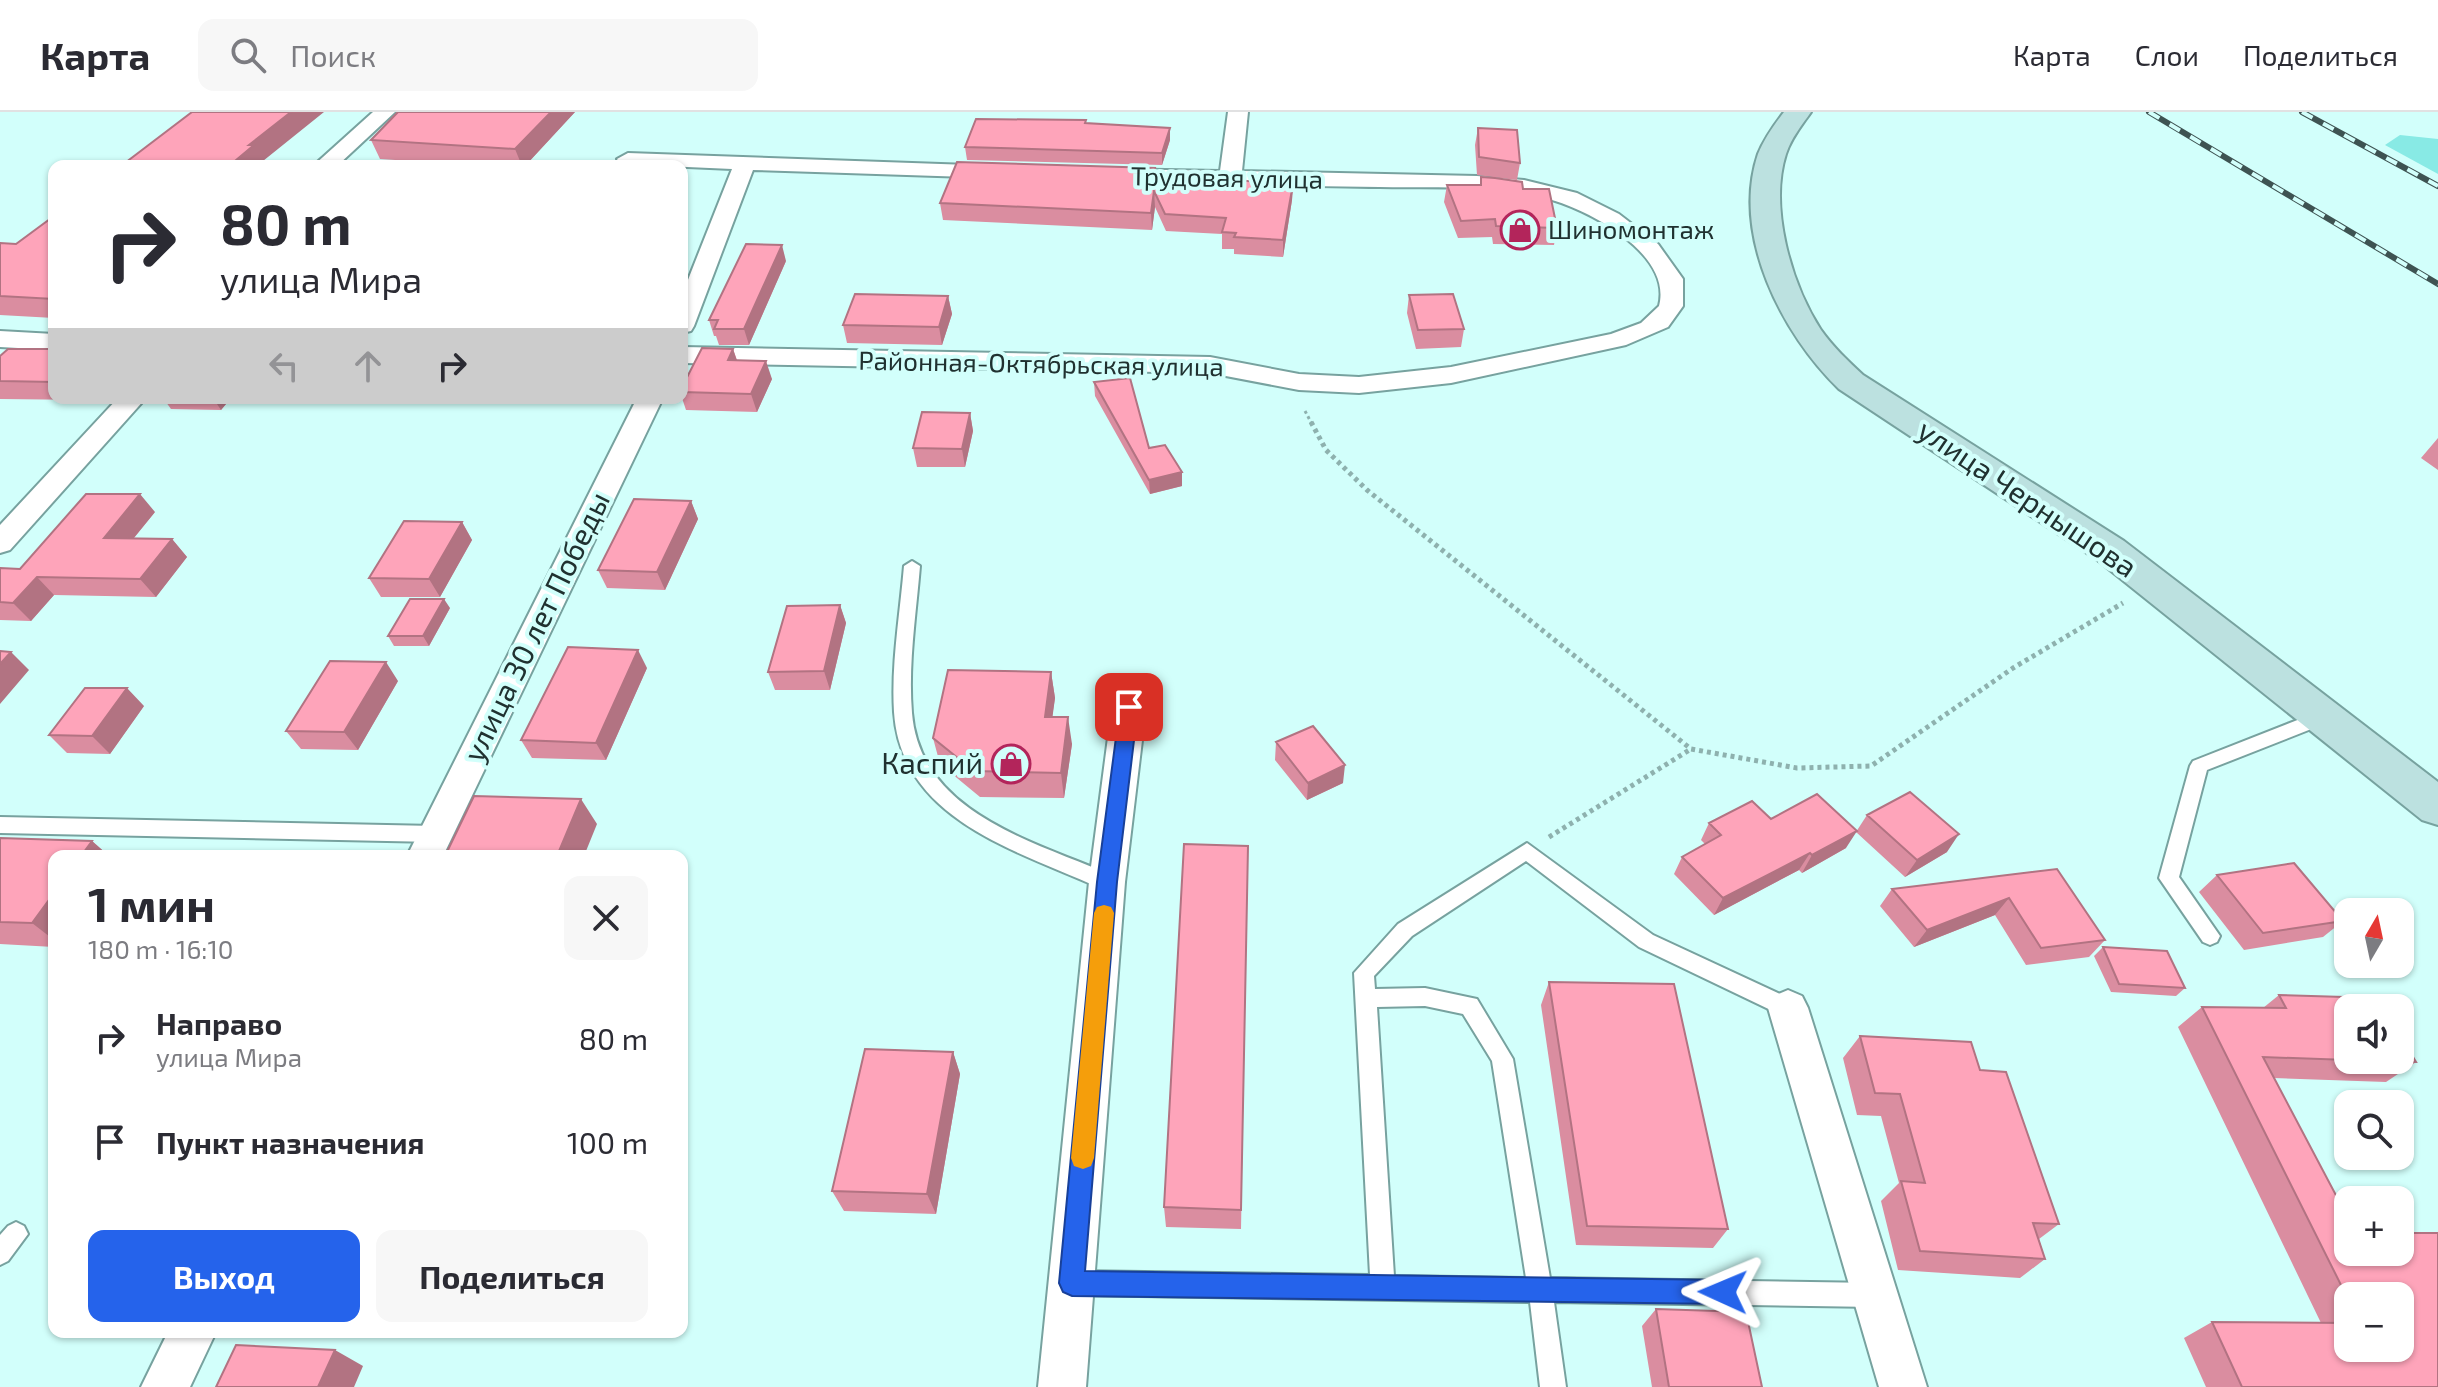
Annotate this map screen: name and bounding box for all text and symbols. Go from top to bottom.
search box [198,19,758,91]
text: Карта [40,32,150,78]
icon: search [226,33,270,77]
text: Поиск [290,37,376,73]
text: Карта [2013,38,2091,72]
text: Слои [2135,38,2199,72]
text: Поделиться [2243,38,2398,72]
street label: Трудовая улица [1131,159,1323,195]
text: 80 m [220,189,352,256]
icon: right [88,192,192,296]
shop icon: Шиномонтаж [1499,209,1541,251]
place label: Шиномонтаж [1548,213,1714,244]
text: улица Мира [220,257,422,300]
icon: left [262,344,306,388]
icon: ahead [346,344,390,388]
icon: right [430,344,474,388]
street label: Районная-Октябрьская улица [858,344,1224,382]
street label: улица Чернышова [1911,411,2145,585]
street label: улица 30 лет Победы [454,485,617,767]
pin [1095,673,1163,741]
icon: arrive [1107,685,1151,729]
shop icon: Каспий [990,743,1032,785]
place label: Каспий [881,744,983,780]
text: 1 мин [88,874,215,932]
button: close [564,876,648,960]
north arrow [2334,898,2414,978]
map controls [2334,898,2414,1362]
text: 180 m · 16:10 [88,933,234,964]
button: sound [2334,994,2414,1074]
text: Направо [156,1005,282,1041]
icon: right [88,1016,132,1060]
text: 80 m [579,1020,648,1056]
text: улица Мира [156,1041,302,1072]
button: search [2334,1090,2414,1170]
icon: arrive [88,1120,132,1164]
text: Пункт назначения [156,1124,424,1160]
text: 100 m [567,1124,648,1160]
button: + [2334,1186,2414,1266]
button: Выход [88,1230,360,1322]
button: Поделиться [376,1230,648,1322]
position arrow [1681,1250,1765,1334]
button: − [2334,1282,2414,1362]

